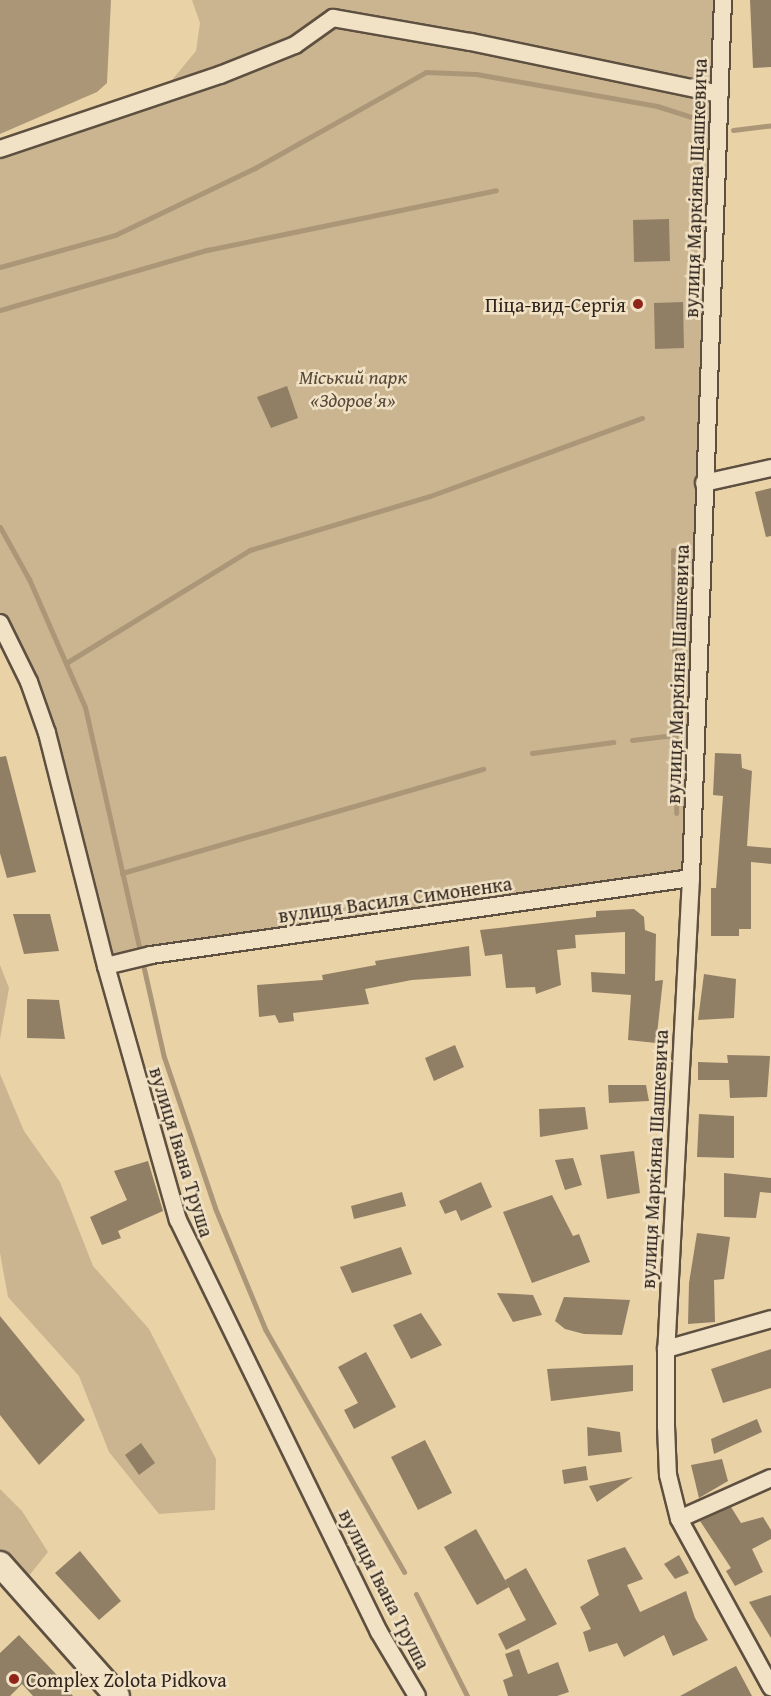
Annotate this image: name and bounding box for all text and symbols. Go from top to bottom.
street label: вулиця Маркіяна Шашкевича [678,58,712,318]
place label: Піца-вид-Сергія [485,292,626,316]
marker: Піца-вид-Сергія [631,297,645,311]
park label: Міський парк «Здоров'я» [299,364,407,411]
street label: вулиця Маркіяна Шашкевича [660,544,694,804]
street label: вулиця Василя Симоненка [277,871,513,927]
street label: вулиця Маркіяна Шашкевича [635,1029,673,1289]
street label: вулиця Івана Труша [145,1064,219,1240]
street label: вулиця Івана Труша [334,1505,436,1673]
place label: Complex Zolota Pidkova [26,1667,227,1691]
marker: Complex Zolota Pidkova [7,1672,21,1686]

